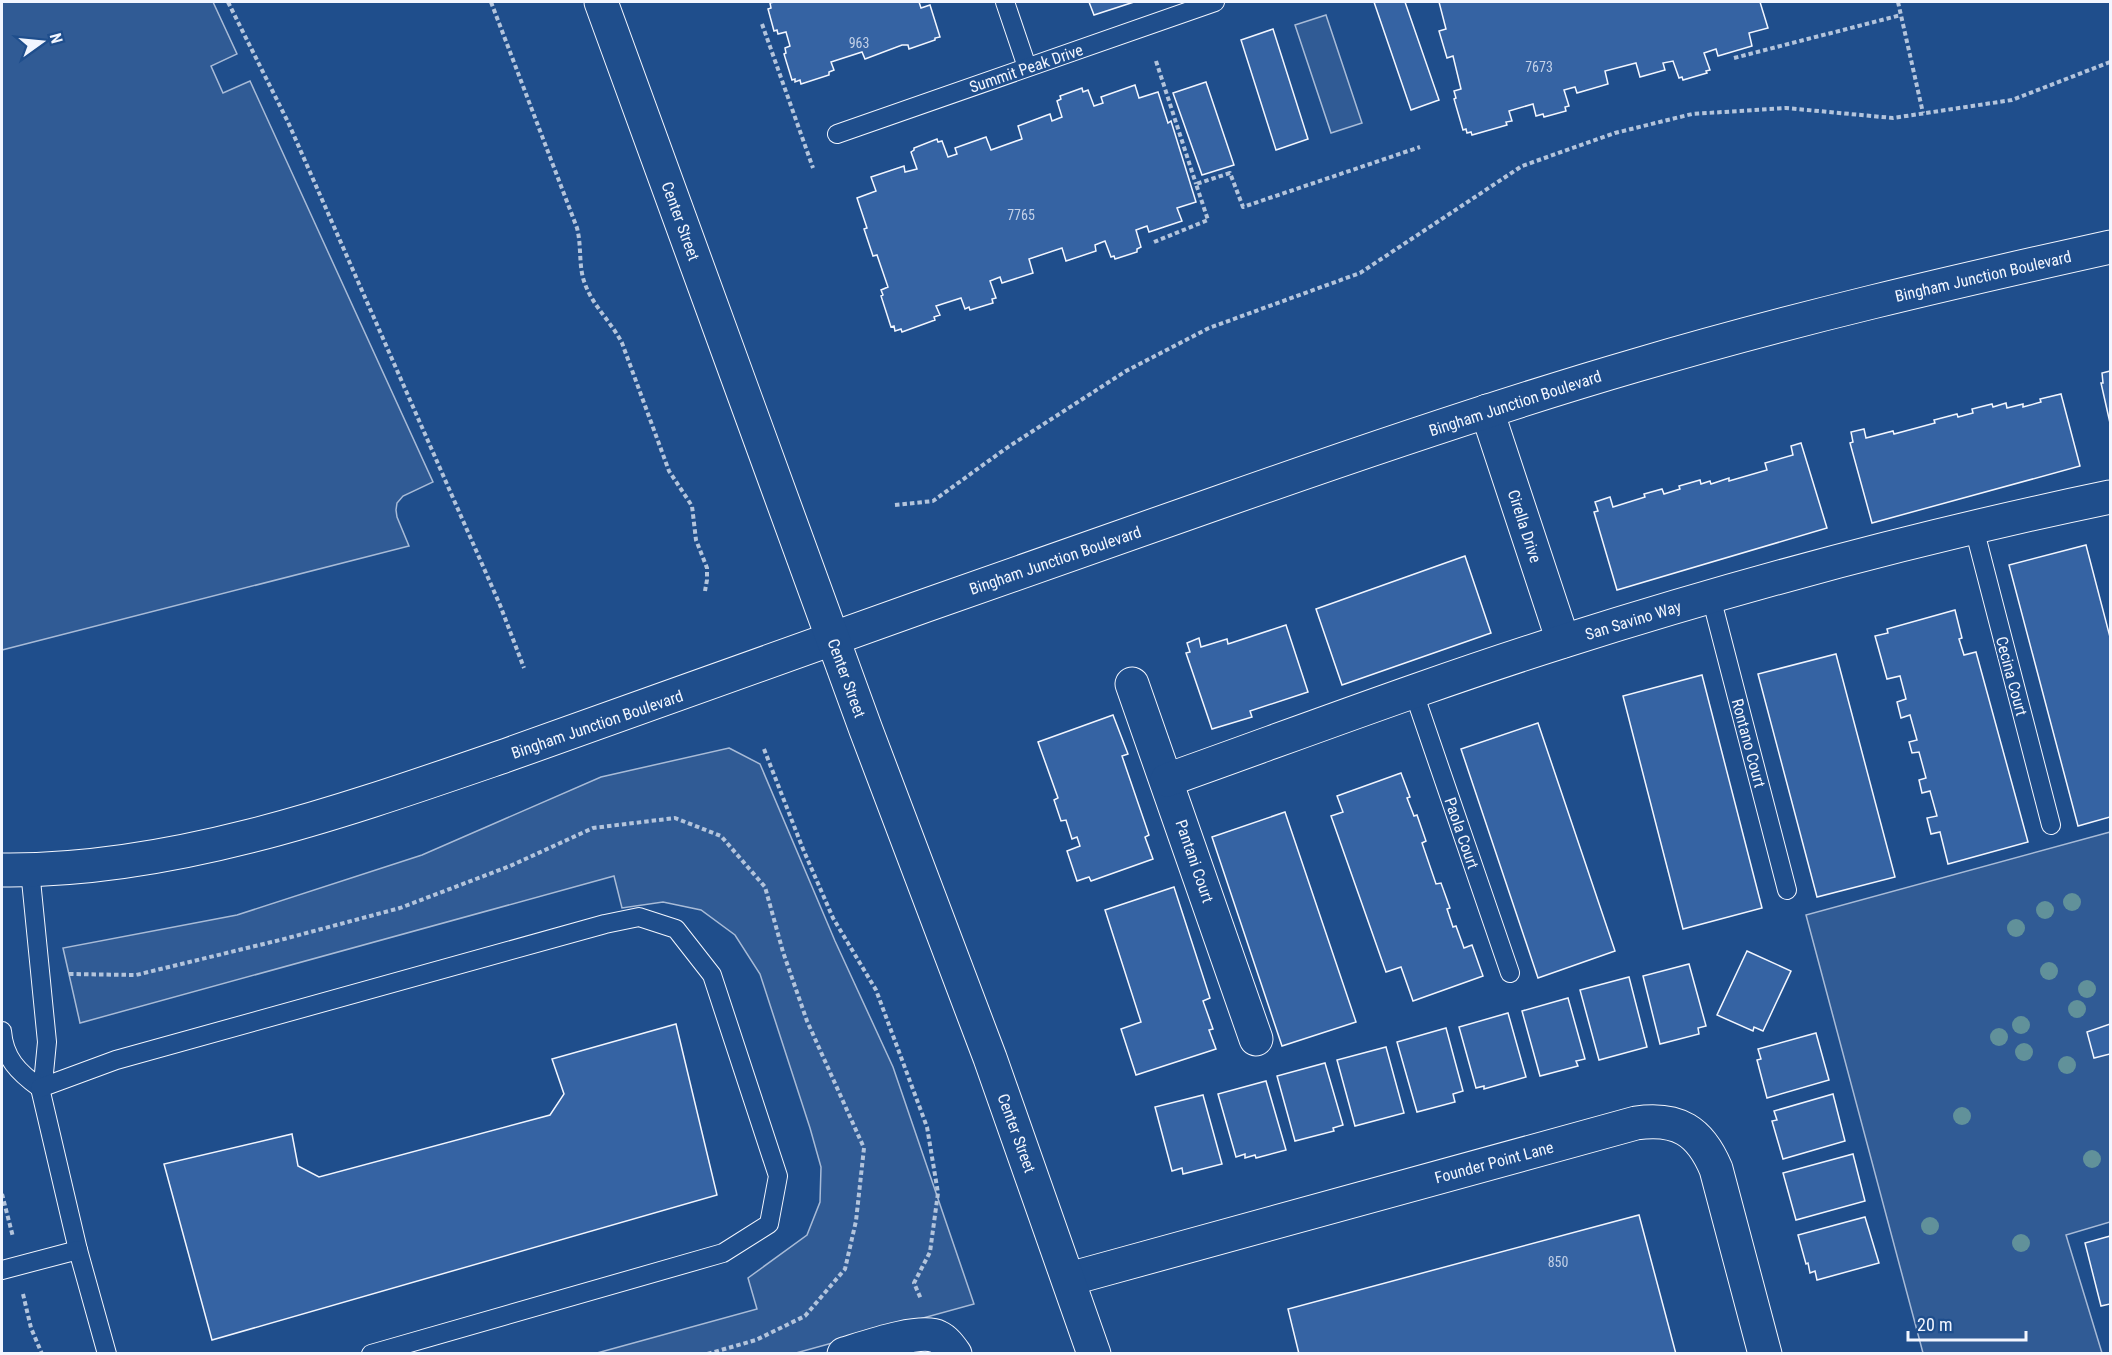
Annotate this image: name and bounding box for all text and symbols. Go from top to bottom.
north arrow [12,12,72,72]
text: N [46,31,66,45]
house number: 963 [849,35,869,51]
street label: Summit Peak Drive [967,40,1085,97]
house number: 7673 [1525,59,1553,75]
street label: Center Street [657,179,704,263]
house number: 7765 [1007,207,1035,223]
street label: Bingham Junction Boulevard [1893,247,2073,306]
street label: Bingham Junction Boulevard [1427,367,1604,440]
street label: Cirella Drive [1504,487,1545,565]
street label: Bingham Junction Boulevard [967,522,1143,599]
street label: San Savino Way [1583,597,1684,644]
street label: Cecina Court [1992,634,2031,718]
street label: Center Street [823,636,870,720]
street label: Bingham Junction Boulevard [509,686,685,763]
street label: Rontano Court [1728,697,1770,790]
street label: Paola Court [1440,795,1483,872]
street label: Pantani Court [1171,817,1218,905]
street label: Center Street [993,1091,1040,1175]
street label: Founder Point Lane [1433,1137,1556,1187]
house number: 850 [1548,1254,1568,1270]
scale bar [1908,1304,2026,1342]
text: 20 m [1917,1314,1952,1335]

